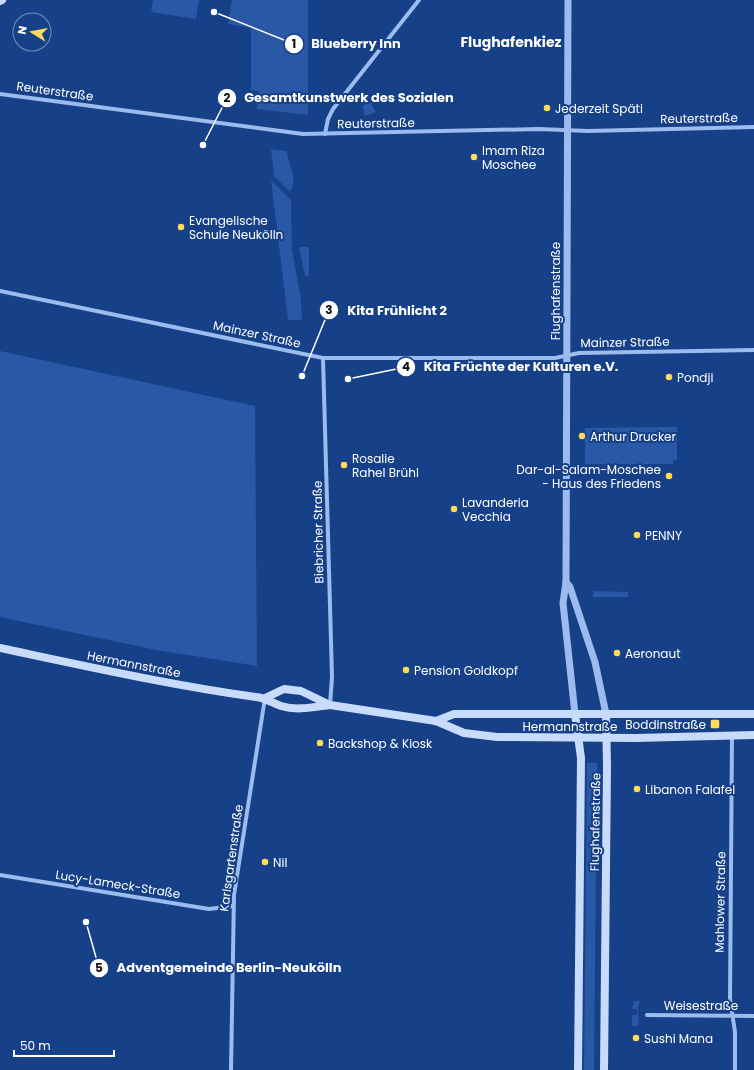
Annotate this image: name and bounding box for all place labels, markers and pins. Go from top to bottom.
callout: Blueberry Inn [284,31,409,56]
callout: Gesamtkunstwerk des Sozialen [217,85,462,110]
place label: Jederzeit Späti [555,100,643,117]
marker: Jederzeit Späti [542,103,552,113]
place label: Imam Riza Moschee [482,142,545,173]
marker: Imam Riza Moschee [469,152,479,162]
place label: Evangelische Schule Neukölln [189,212,283,243]
marker: Evangelische Schule Neukölln [176,222,186,232]
callout: Kita Frühlicht 2 [319,298,455,323]
callout: Kita Früchte der Kulturen e.V. [396,354,626,379]
place label: Pondji [677,369,713,386]
marker: Pondji [664,372,674,382]
place label: Arthur Drucker [590,428,677,445]
marker: Arthur Drucker [577,431,587,441]
place label: Rosalie Rahel Brühl [352,450,419,481]
marker: Rosalie Rahel Brühl [339,460,349,470]
place label: Dar-al-Salam-Moschee - Haus des Friedens [516,461,661,492]
marker: Dar-al-Salam-Moschee - Haus des Friedens [664,471,674,481]
place label: Lavanderia Vecchia [462,494,529,525]
marker: Lavanderia Vecchia [449,504,459,514]
place label: PENNY [645,527,682,544]
marker: PENNY [632,530,642,540]
place label: Aeronaut [625,645,681,662]
marker: Aeronaut [612,648,622,658]
place label: Pension Goldkopf [414,662,518,679]
marker: Pension Goldkopf [401,665,411,675]
place label: Boddinstraße [625,716,706,733]
marker: Boddinstraße [709,718,721,730]
place label: Backshop & Kiosk [328,735,433,752]
marker: Backshop & Kiosk [315,738,325,748]
place label: Libanon Falafel [645,781,735,798]
marker: Libanon Falafel [632,784,642,794]
place label: Nil [273,854,287,871]
marker: Nil [260,857,270,867]
callout: Adventgemeinde Berlin-Neukölln [89,955,349,980]
place label: Sushi Mana [644,1030,713,1047]
marker: Sushi Mana [631,1033,641,1043]

